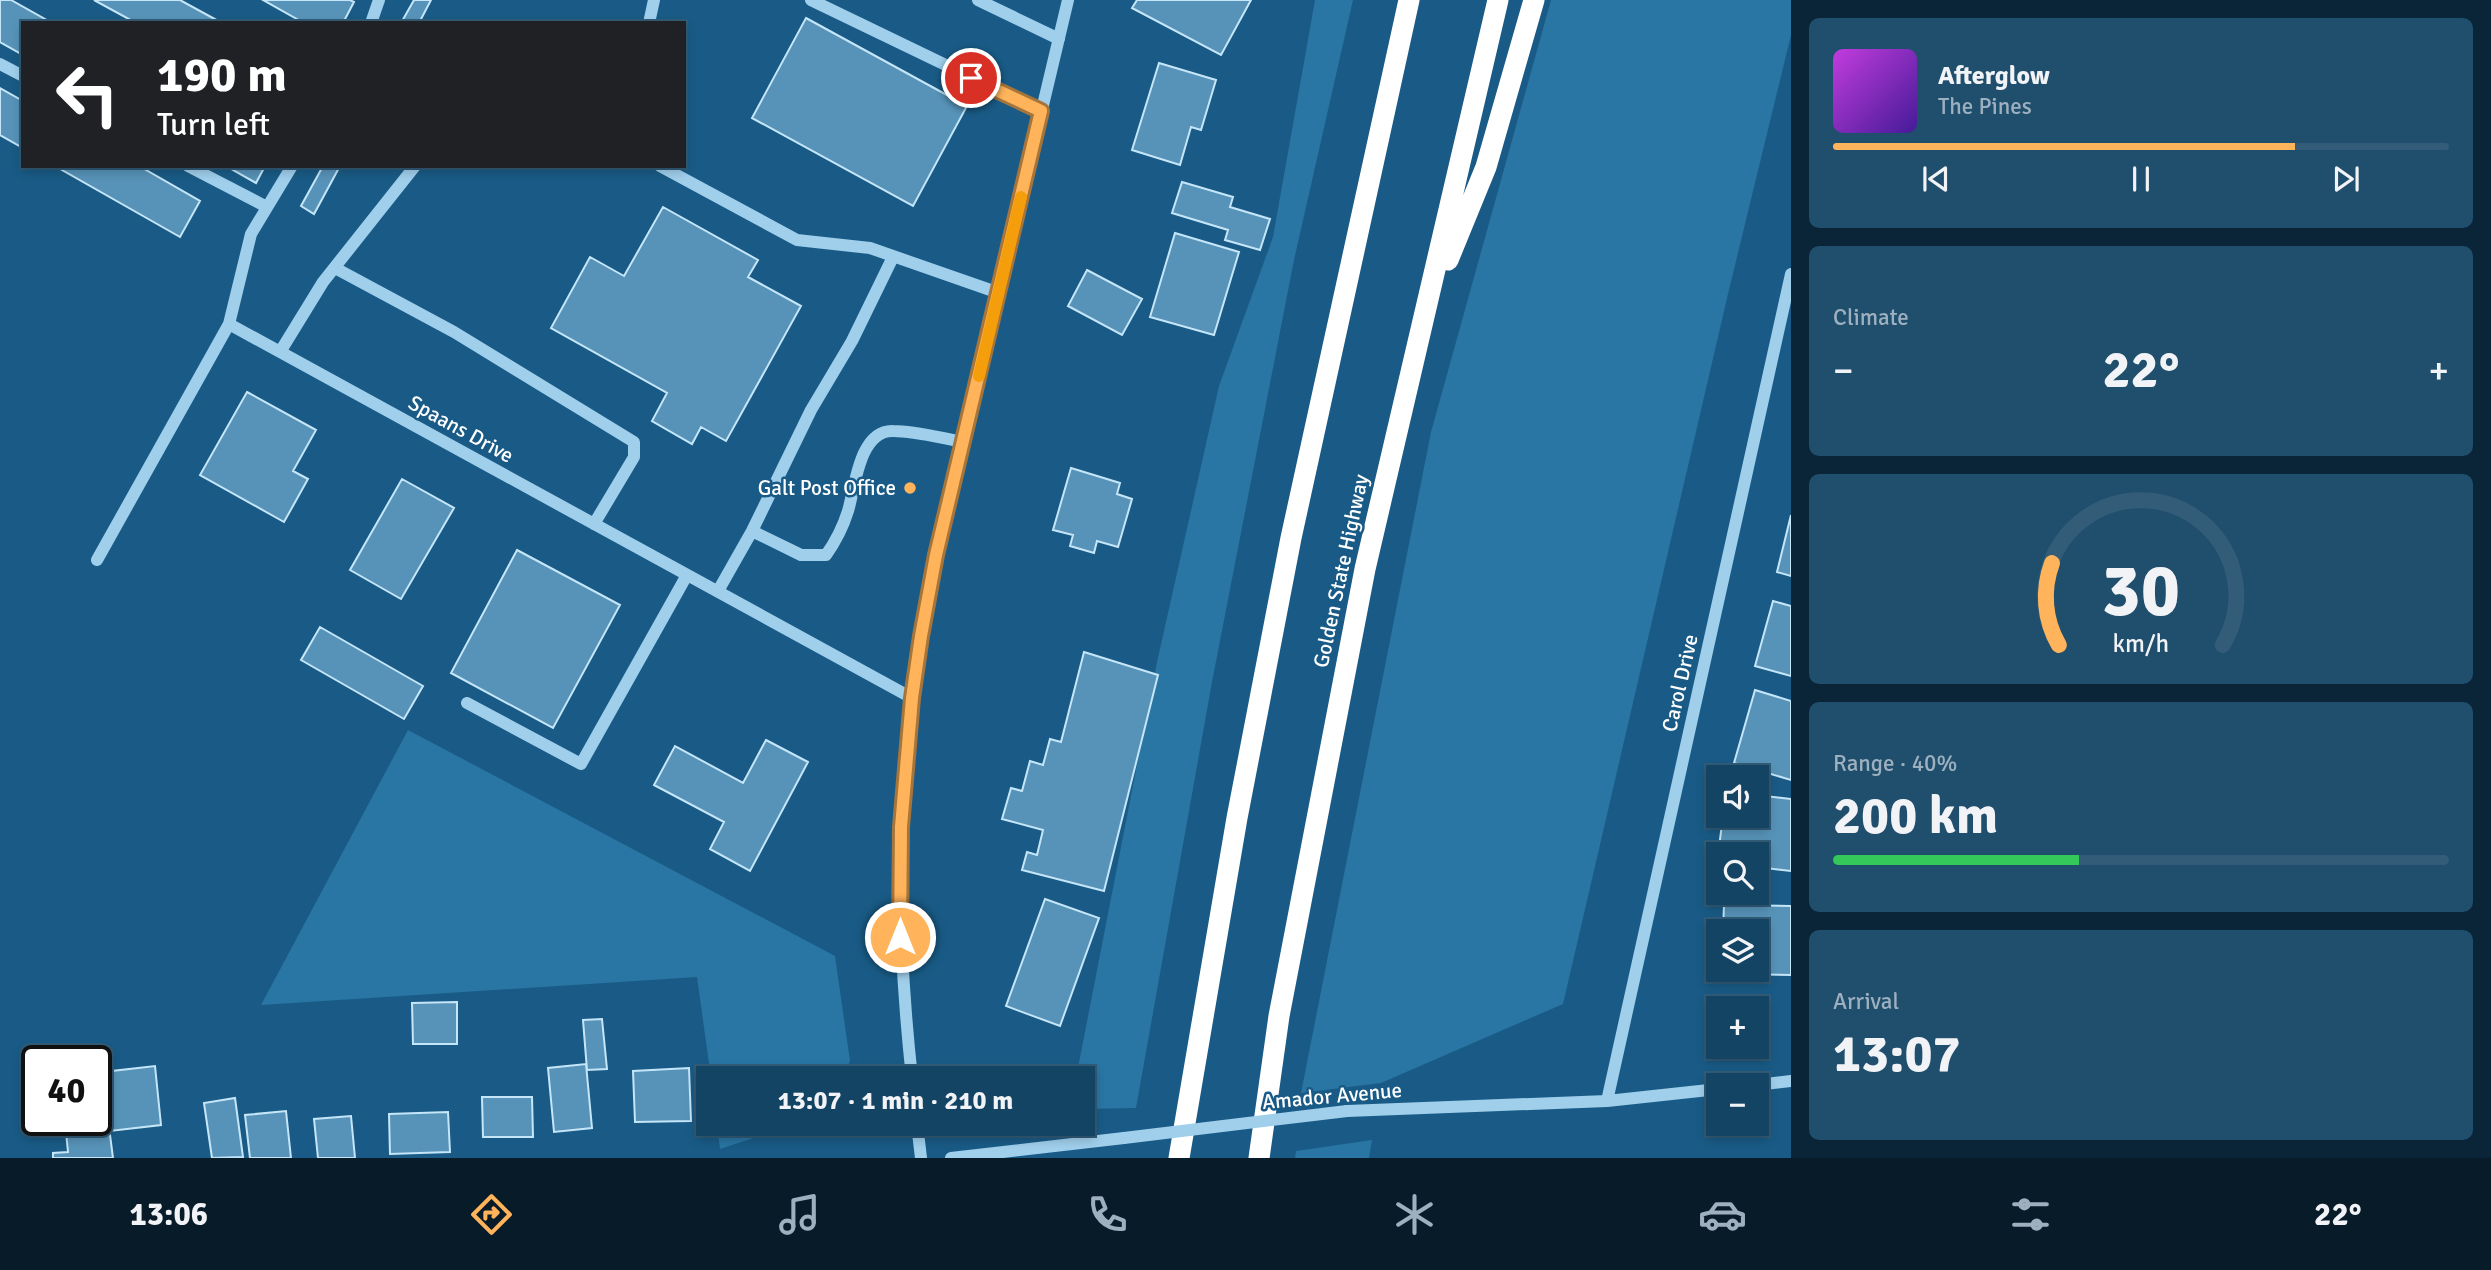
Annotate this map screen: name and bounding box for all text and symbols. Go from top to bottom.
text: 190 m [157,45,287,105]
pin [941,48,1001,108]
icon: left [42,49,133,140]
icon: arrive [952,59,990,97]
text: Afterglow [1938,60,2050,92]
text: The Pines [1938,92,2032,121]
text: Turn left [157,105,270,144]
icon: previous [1917,160,1955,198]
icon: pause [2122,160,2160,198]
icon: next [2327,160,2365,198]
text: Climate [1833,303,1909,332]
text: 22° [2103,338,2179,402]
text: − [1833,347,1854,394]
text: + [2428,347,2449,394]
street label: Spaans Drive [404,389,518,469]
street label: Golden State Highway [1308,472,1374,670]
place label: Galt Post Office [758,475,896,501]
marker: Galt Post Office [902,480,918,496]
text: 30 [2102,547,2180,636]
text: km/h [2113,628,2169,659]
street label: Carol Drive [1656,632,1704,734]
text: Range · 40% [1833,749,1957,778]
map controls [1706,765,1769,1136]
button: sound [1706,765,1769,828]
text: 200 km [1833,784,1998,848]
button: search [1706,842,1769,905]
position arrow [863,900,937,974]
button: layers [1706,919,1769,982]
text: Arrival [1833,987,1899,1016]
button: + [1706,996,1769,1059]
text: 13:07 [1833,1022,1961,1086]
speed limit sign: 40 [21,1045,112,1136]
button: − [1706,1073,1769,1136]
street label: Amador Avenue [1261,1077,1403,1115]
text: 13:07 · 1 min · 210 m [778,1085,1013,1117]
icon: directions [467,1190,516,1239]
icon: music [775,1190,824,1239]
icon: phone [1083,1190,1132,1239]
icon: climate [1390,1190,1439,1239]
icon: car [1698,1190,1747,1239]
icon: filters [2006,1190,2055,1239]
text: 13:06 [129,1195,208,1234]
text: 22° [2314,1195,2361,1234]

